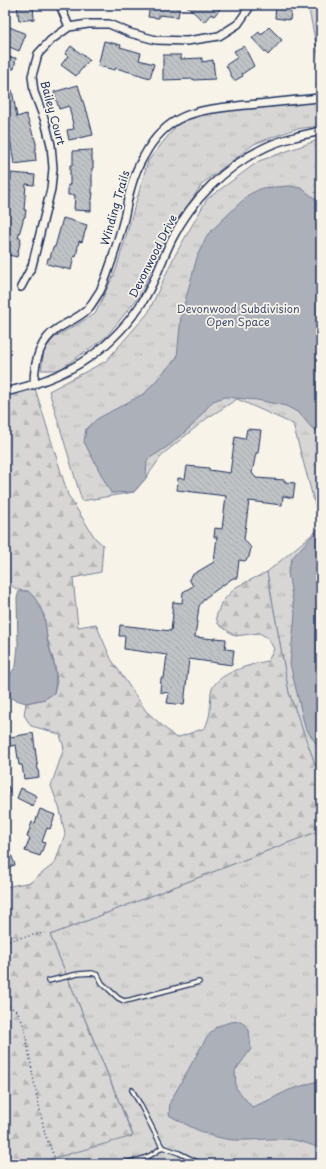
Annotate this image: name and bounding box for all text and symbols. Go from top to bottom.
street label: Bailey Court [37,79,70,147]
street label: Winding Trails [96,168,133,247]
street label: Devonwood Drive [124,211,181,300]
park label: Devonwood Subdivision Open Space [176,300,300,330]

